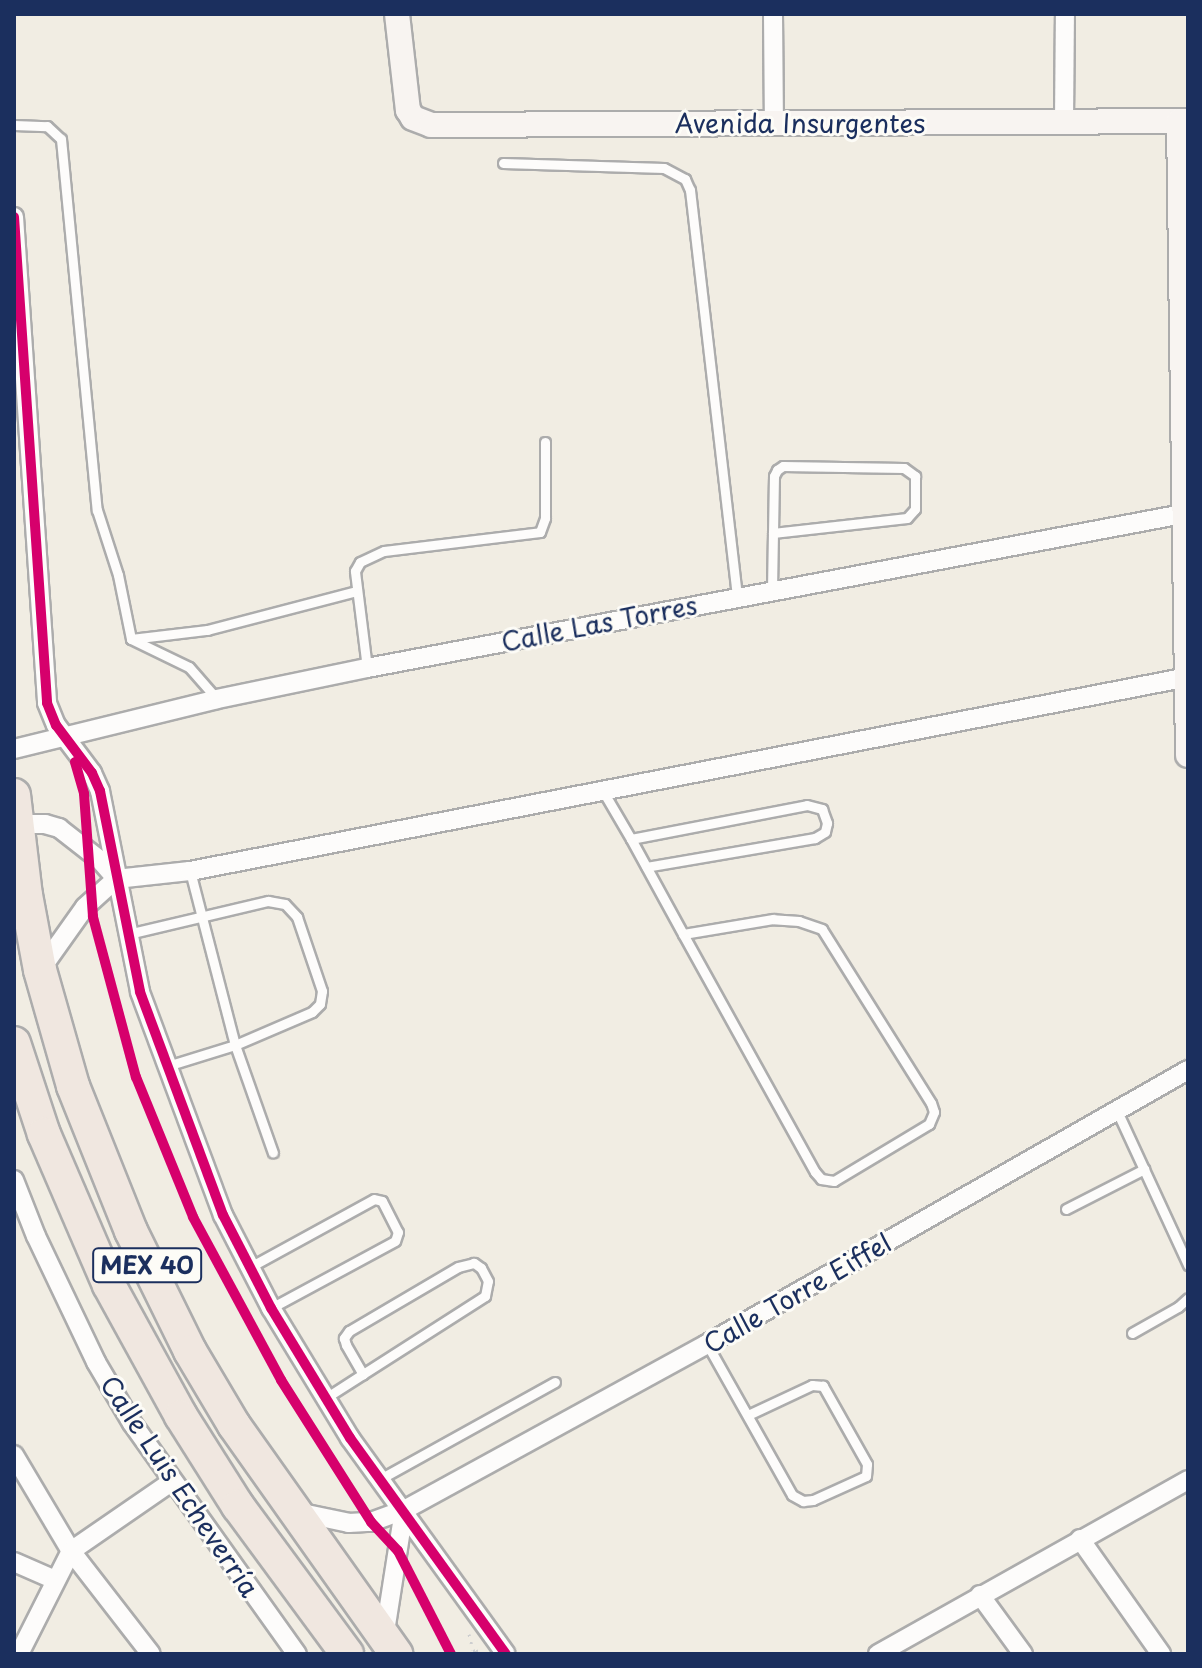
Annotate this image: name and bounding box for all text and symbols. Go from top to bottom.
street label: Avenida Insurgentes [675,107,925,139]
street label: Calle Las Torres [498,589,700,657]
street label: Calle Torre Eiffel [698,1227,896,1359]
road number: MEX 40 [91,1245,203,1285]
street label: Calle Luis Echeverría [94,1369,266,1603]

